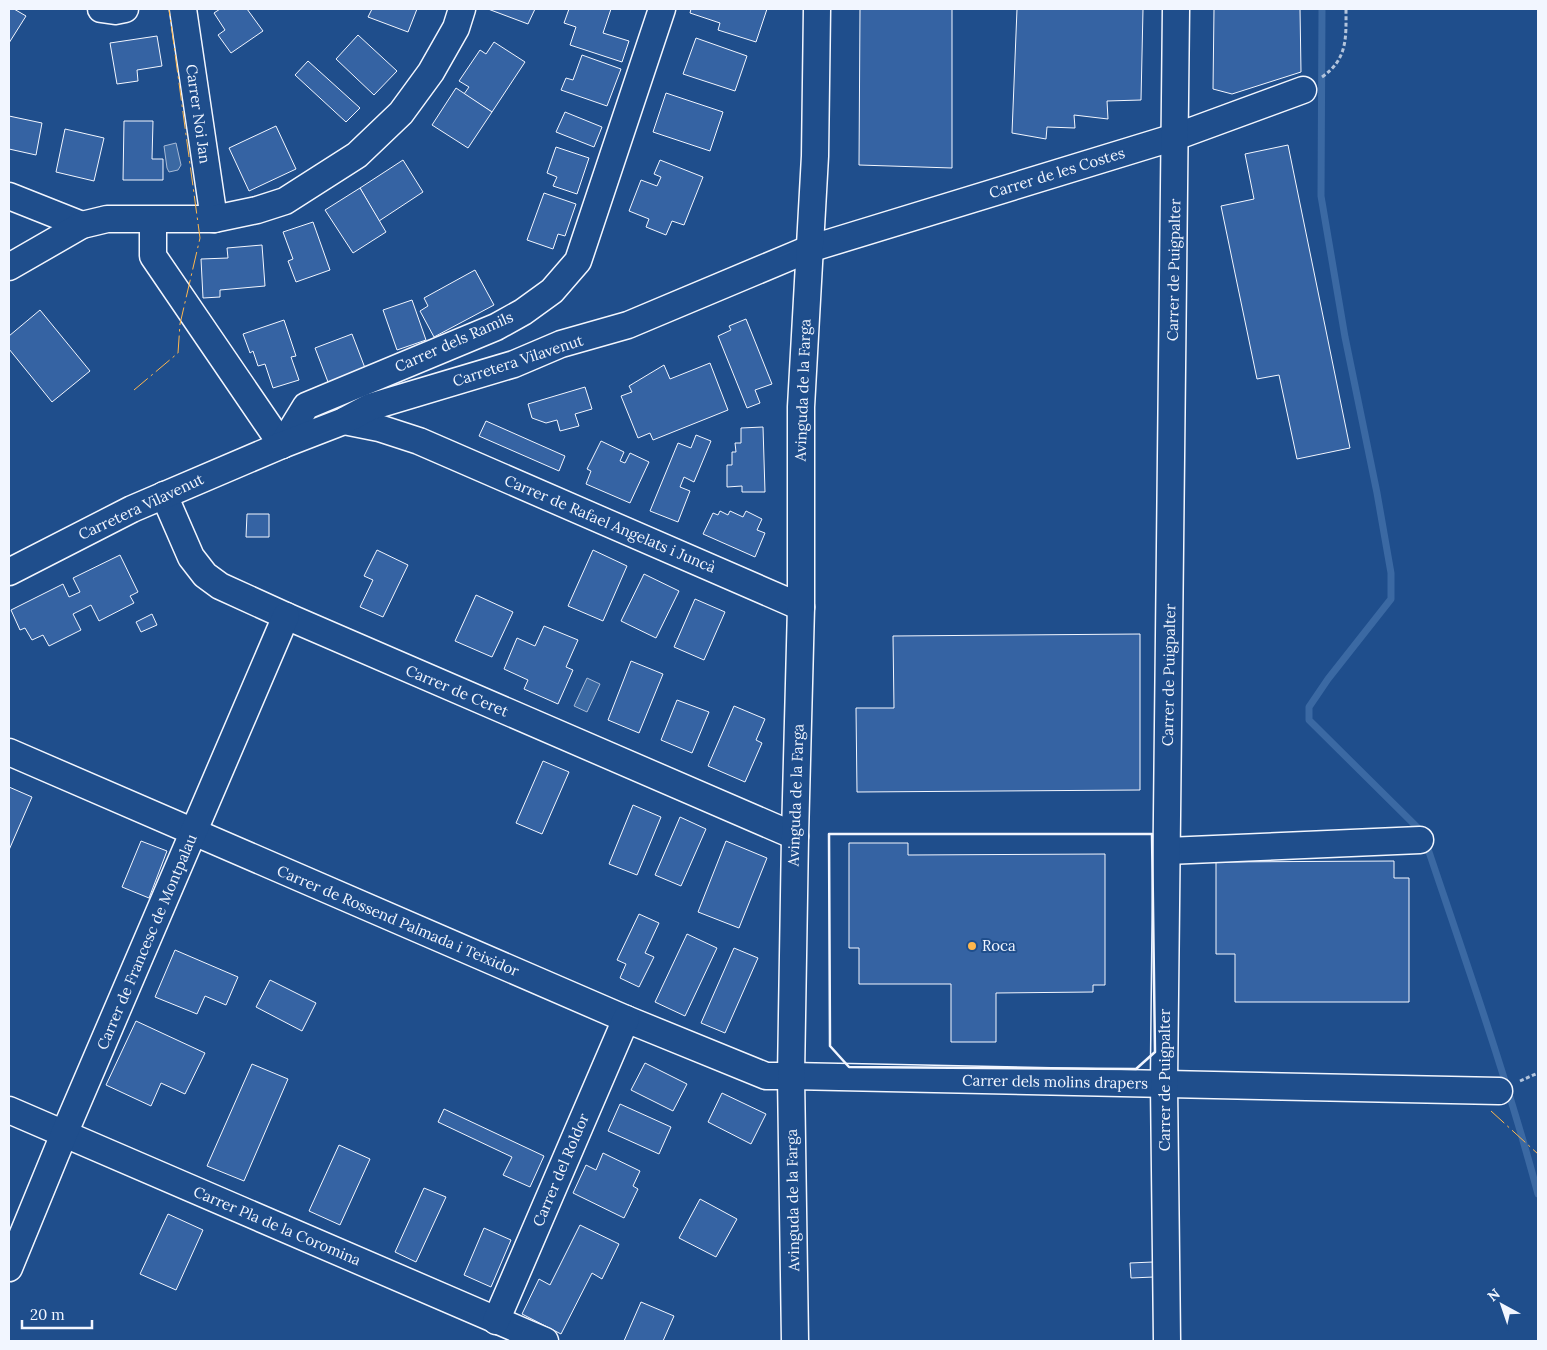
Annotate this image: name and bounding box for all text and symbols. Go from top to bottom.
street label: Carrer Noi Jan [182,63,215,165]
street label: Carrer de les Costes [987,143,1127,202]
street label: Carrer de Puigpalter [1163,198,1184,341]
street label: Carrer dels Ramils [392,307,516,376]
street label: Avinguda de la Farga [790,318,814,463]
street label: Carretera Vilavenut [450,330,586,391]
street label: Carretera Vilavenut [75,469,207,544]
street label: Carrer de Rafael Angelats i Juncà [502,470,719,577]
street label: Carrer de Puigpalter [1158,603,1179,746]
street label: Carrer de Ceret [403,660,512,721]
street label: Avinguda de la Farga [783,723,807,868]
street label: Carrer de Francesc de Montpalau [92,831,201,1053]
street label: Carrer de Rossend Palmada i Teixidor [274,861,523,981]
place label: Roca [982,936,1016,955]
marker: Roca [966,940,978,952]
street label: Carrer de Puigpalter [1155,1008,1174,1151]
street label: Carrer dels molins drapers [962,1070,1148,1093]
street label: Carrer del Roldor [528,1110,593,1229]
street label: Avinguda de la Farga [782,1128,803,1272]
street label: Carrer Pla de la Coromina [191,1182,364,1270]
north arrow [1477,1280,1527,1330]
text: N [1484,1285,1504,1305]
scale bar [22,1298,92,1330]
text: 20 m [30,1305,65,1324]

